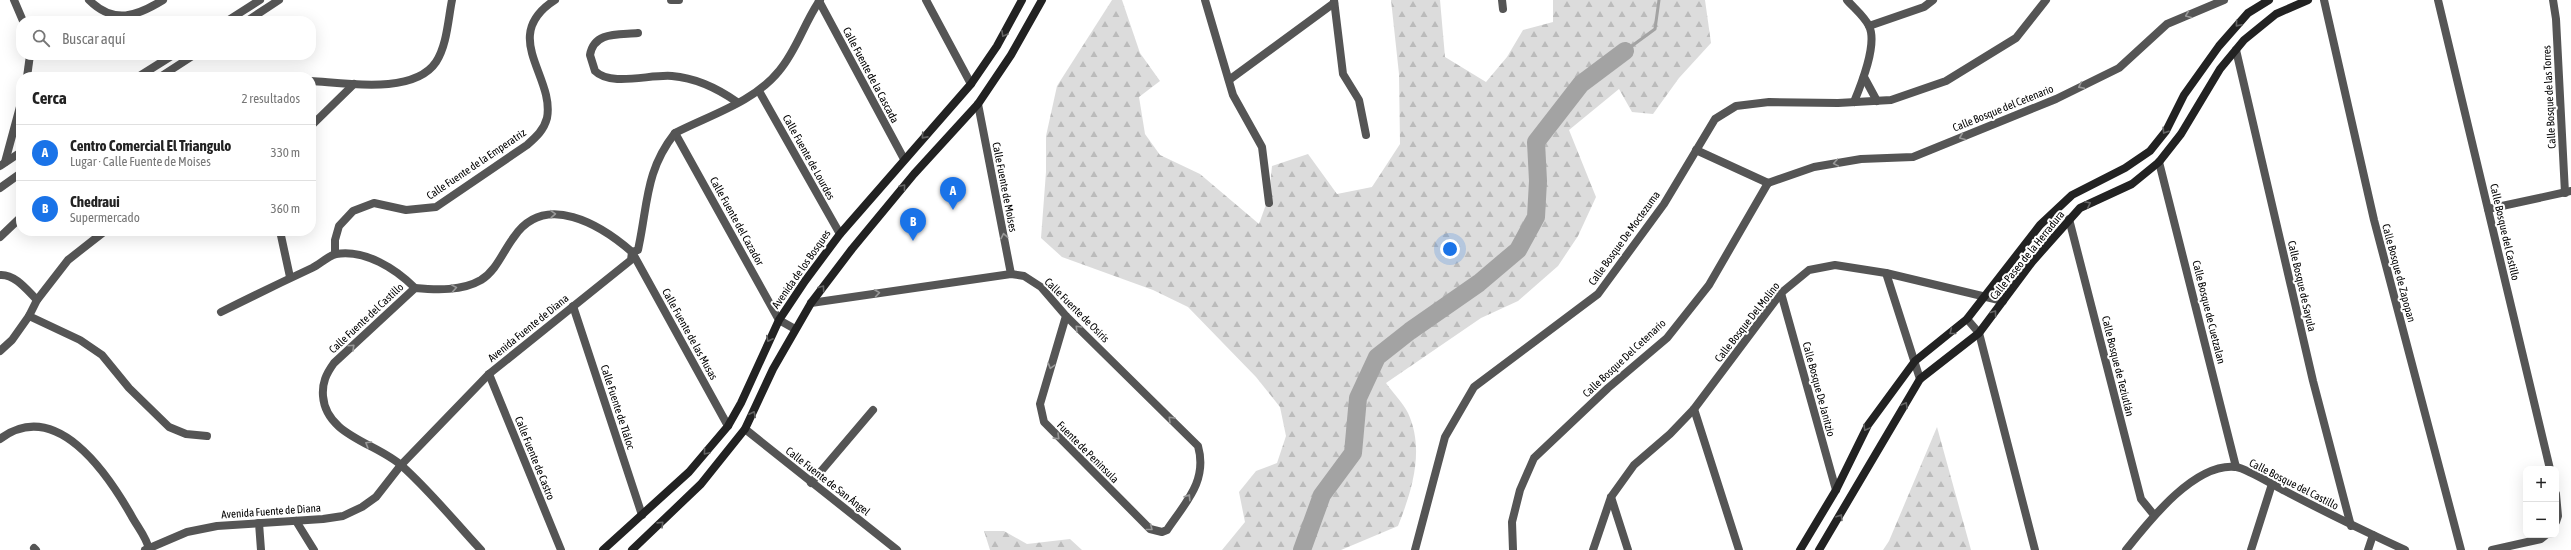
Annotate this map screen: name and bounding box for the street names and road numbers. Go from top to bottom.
street label: Calle Fuente de la Cascada [841,25,901,125]
street label: Calle Bosque de las Torres [2540,45,2558,149]
street label: Calle Bosque del Cetenario [1951,82,2055,134]
street label: Calle Fuente de Lourdes [781,112,837,202]
street label: Calle Fuente de la Emperatriz [424,126,528,202]
street label: Calle Fuente de Moises [990,141,1020,233]
street label: Calle Fuente del Cazador [708,175,767,268]
street label: Calle Bosque del Castillo [2488,183,2522,281]
street label: Calle Bosque De Moctezuma [1586,189,1662,287]
street label: Calle Paseo de la Herradura [1987,208,2067,302]
street label: Calle Bosque de Zapopan [2380,222,2418,324]
street label: Avenida de los Bosques [769,227,833,311]
street label: Calle Bosque de Sayula [2286,239,2318,333]
street label: Calle Bosque de Cuetzalan [2190,259,2228,365]
street label: Calle Fuente de Osiris [1042,275,1112,345]
street label: Calle Bosque Del Molino [1712,280,1782,364]
street label: Calle Fuente del Castillo [326,281,406,355]
street label: Calle Fuente de las Musas [660,286,720,382]
street label: Avenida Fuente de Diana [485,292,571,364]
street label: Calle Bosque de Teziutlán [2100,315,2136,417]
street label: Calle Bosque Del Cetenario [1580,317,1668,399]
street label: Calle Bosque De Janitzio [1801,340,1837,438]
street label: Calle Fuente de Tláloc [599,363,638,452]
street label: Calle Fuente de Castro [513,414,557,502]
street label: Fuente de Peninsula [1055,419,1121,485]
street label: Calle Fuente de San Ángel [784,444,872,518]
street label: Calle Bosque del Castillo [2247,456,2341,512]
street label: Avenida Fuente de Diana [221,502,321,520]

